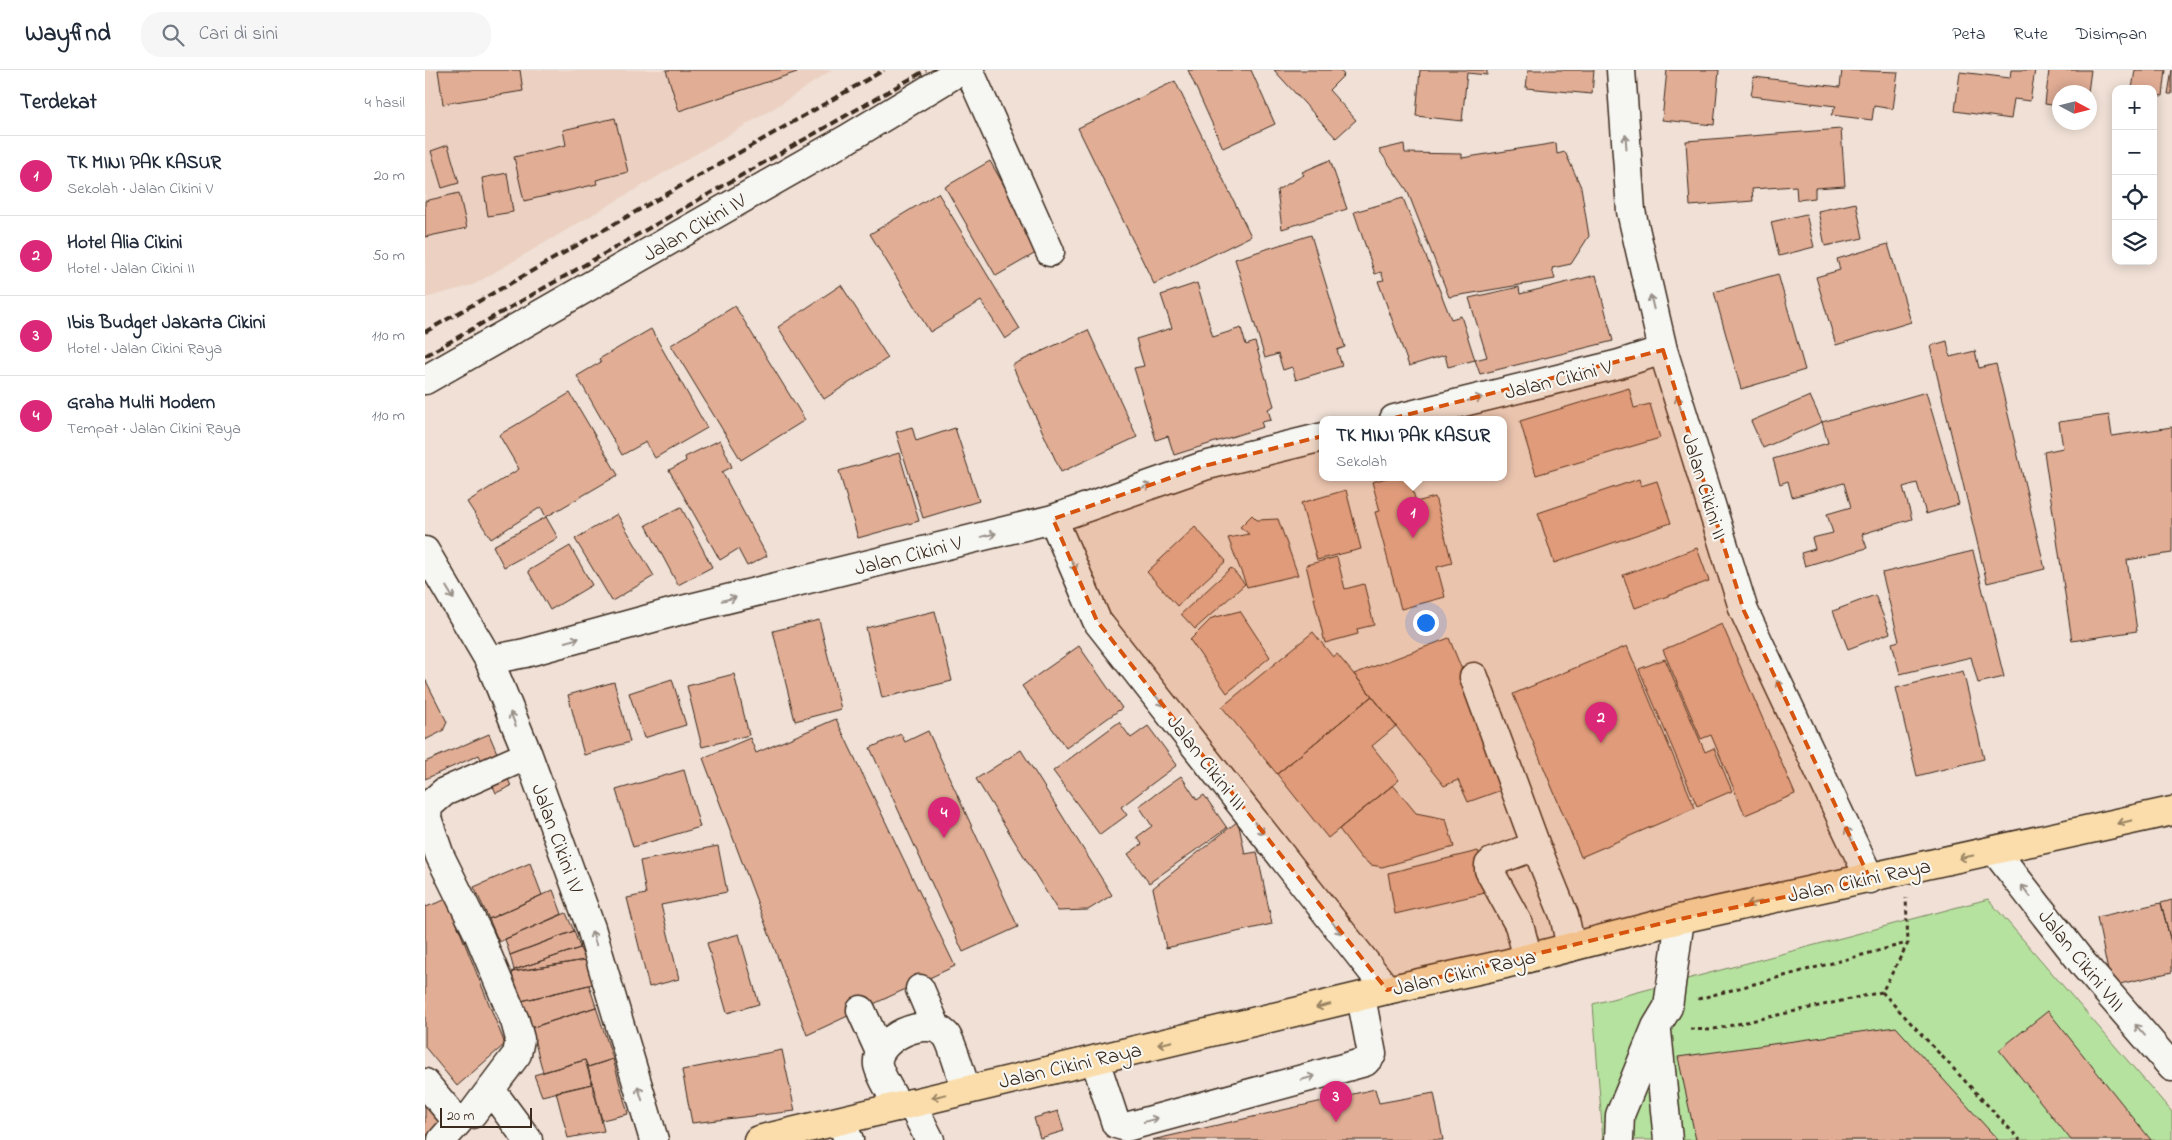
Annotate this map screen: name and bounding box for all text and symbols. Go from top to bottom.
search box [141,12,491,57]
text: Wayfind [25,17,111,52]
icon: search [159,21,187,49]
text: Cari di sini [199,21,278,48]
text: Peta [1952,22,1985,48]
text: Rute [2013,22,2048,48]
text: Disimpan [2076,22,2147,48]
north arrow [2052,85,2097,130]
map controls [2112,85,2157,265]
button: + [2112,85,2157,130]
text: Terdekat [20,88,97,118]
text: 4 hasil [364,91,405,115]
button: − [2112,130,2157,175]
one-way arrow [1622,135,1631,151]
text: TK MINI PAK KASUR [67,150,221,177]
text: 1 [33,164,39,188]
text: 20 m [374,164,405,188]
button: locate [2112,175,2157,220]
text: Sekolah · Jalan Cikini V [67,177,213,201]
street label: Jalan Cikini IV [638,187,752,270]
button: layers [2112,220,2157,265]
text: Hotel Alia Cikini [67,230,182,257]
text: 2 [32,244,40,268]
text: 50 m [373,244,405,268]
text: Hotel · Jalan Cikini II [67,257,195,281]
one-way arrow [1647,295,1656,311]
text: Ibis Budget Jakarta Cikini [67,310,266,337]
text: 3 [33,324,39,348]
text: 110 m [371,324,405,348]
text: Hotel · Jalan Cikini Raya [67,337,222,361]
street label: Jalan Cikini V [1502,353,1615,409]
text: Graha Multi Modern [67,390,215,417]
one-way arrow [1467,394,1483,403]
one-way arrow [1674,395,1684,411]
text: 4 [33,404,39,428]
text: 110 m [371,404,405,428]
popup [1319,416,1507,481]
text: Tempat · Jalan Cikini Raya [67,417,241,441]
text: TK MINI PAK KASUR [1336,423,1490,450]
street label: Jalan Cikini II [1673,430,1733,543]
text: Sekolah [1336,450,1387,474]
one-way arrow [1136,482,1151,491]
pin: 1 [1397,497,1429,538]
street label: Jalan Cikini V [852,529,965,585]
one-way arrow [980,530,996,539]
one-way arrow [1068,556,1078,571]
one-way arrow [445,585,455,599]
one-way arrow [720,594,736,603]
your location [1413,610,1439,636]
one-way arrow [563,635,579,645]
one-way arrow [1775,680,1784,695]
one-way arrow [1154,693,1164,707]
pin: 2 [1585,702,1617,743]
street label: Jalan Cikini III [1158,709,1253,818]
one-way arrow [508,712,517,727]
street label: Jalan Cikini IV [522,780,590,898]
pin: 4 [928,797,960,838]
one-way arrow [2117,818,2133,827]
one-way arrow [1253,821,1264,834]
one-way arrow [1844,827,1853,842]
street label: Jalan Cikini Raya [1785,852,1934,914]
one-way arrow [1958,853,1974,862]
one-way arrow [2021,884,2031,898]
one-way arrow [1746,899,1762,908]
street label: Jalan Cikini VIII [2030,903,2131,1019]
one-way arrow [1332,921,1343,934]
one-way arrow [588,930,598,946]
street label: Jalan Cikini Raya [1390,943,1539,1007]
one-way arrow [1316,1002,1332,1011]
one-way arrow [2134,1023,2146,1036]
street label: Jalan Cikini Raya [996,1036,1145,1100]
one-way arrow [1158,1039,1174,1048]
one-way arrow [1300,1072,1316,1082]
pin: 3 [1320,1081,1352,1122]
one-way arrow [635,1086,645,1102]
one-way arrow [931,1092,947,1101]
scale bar [440,1105,533,1128]
text: 20 m [447,1106,474,1127]
one-way arrow [1143,1115,1159,1124]

